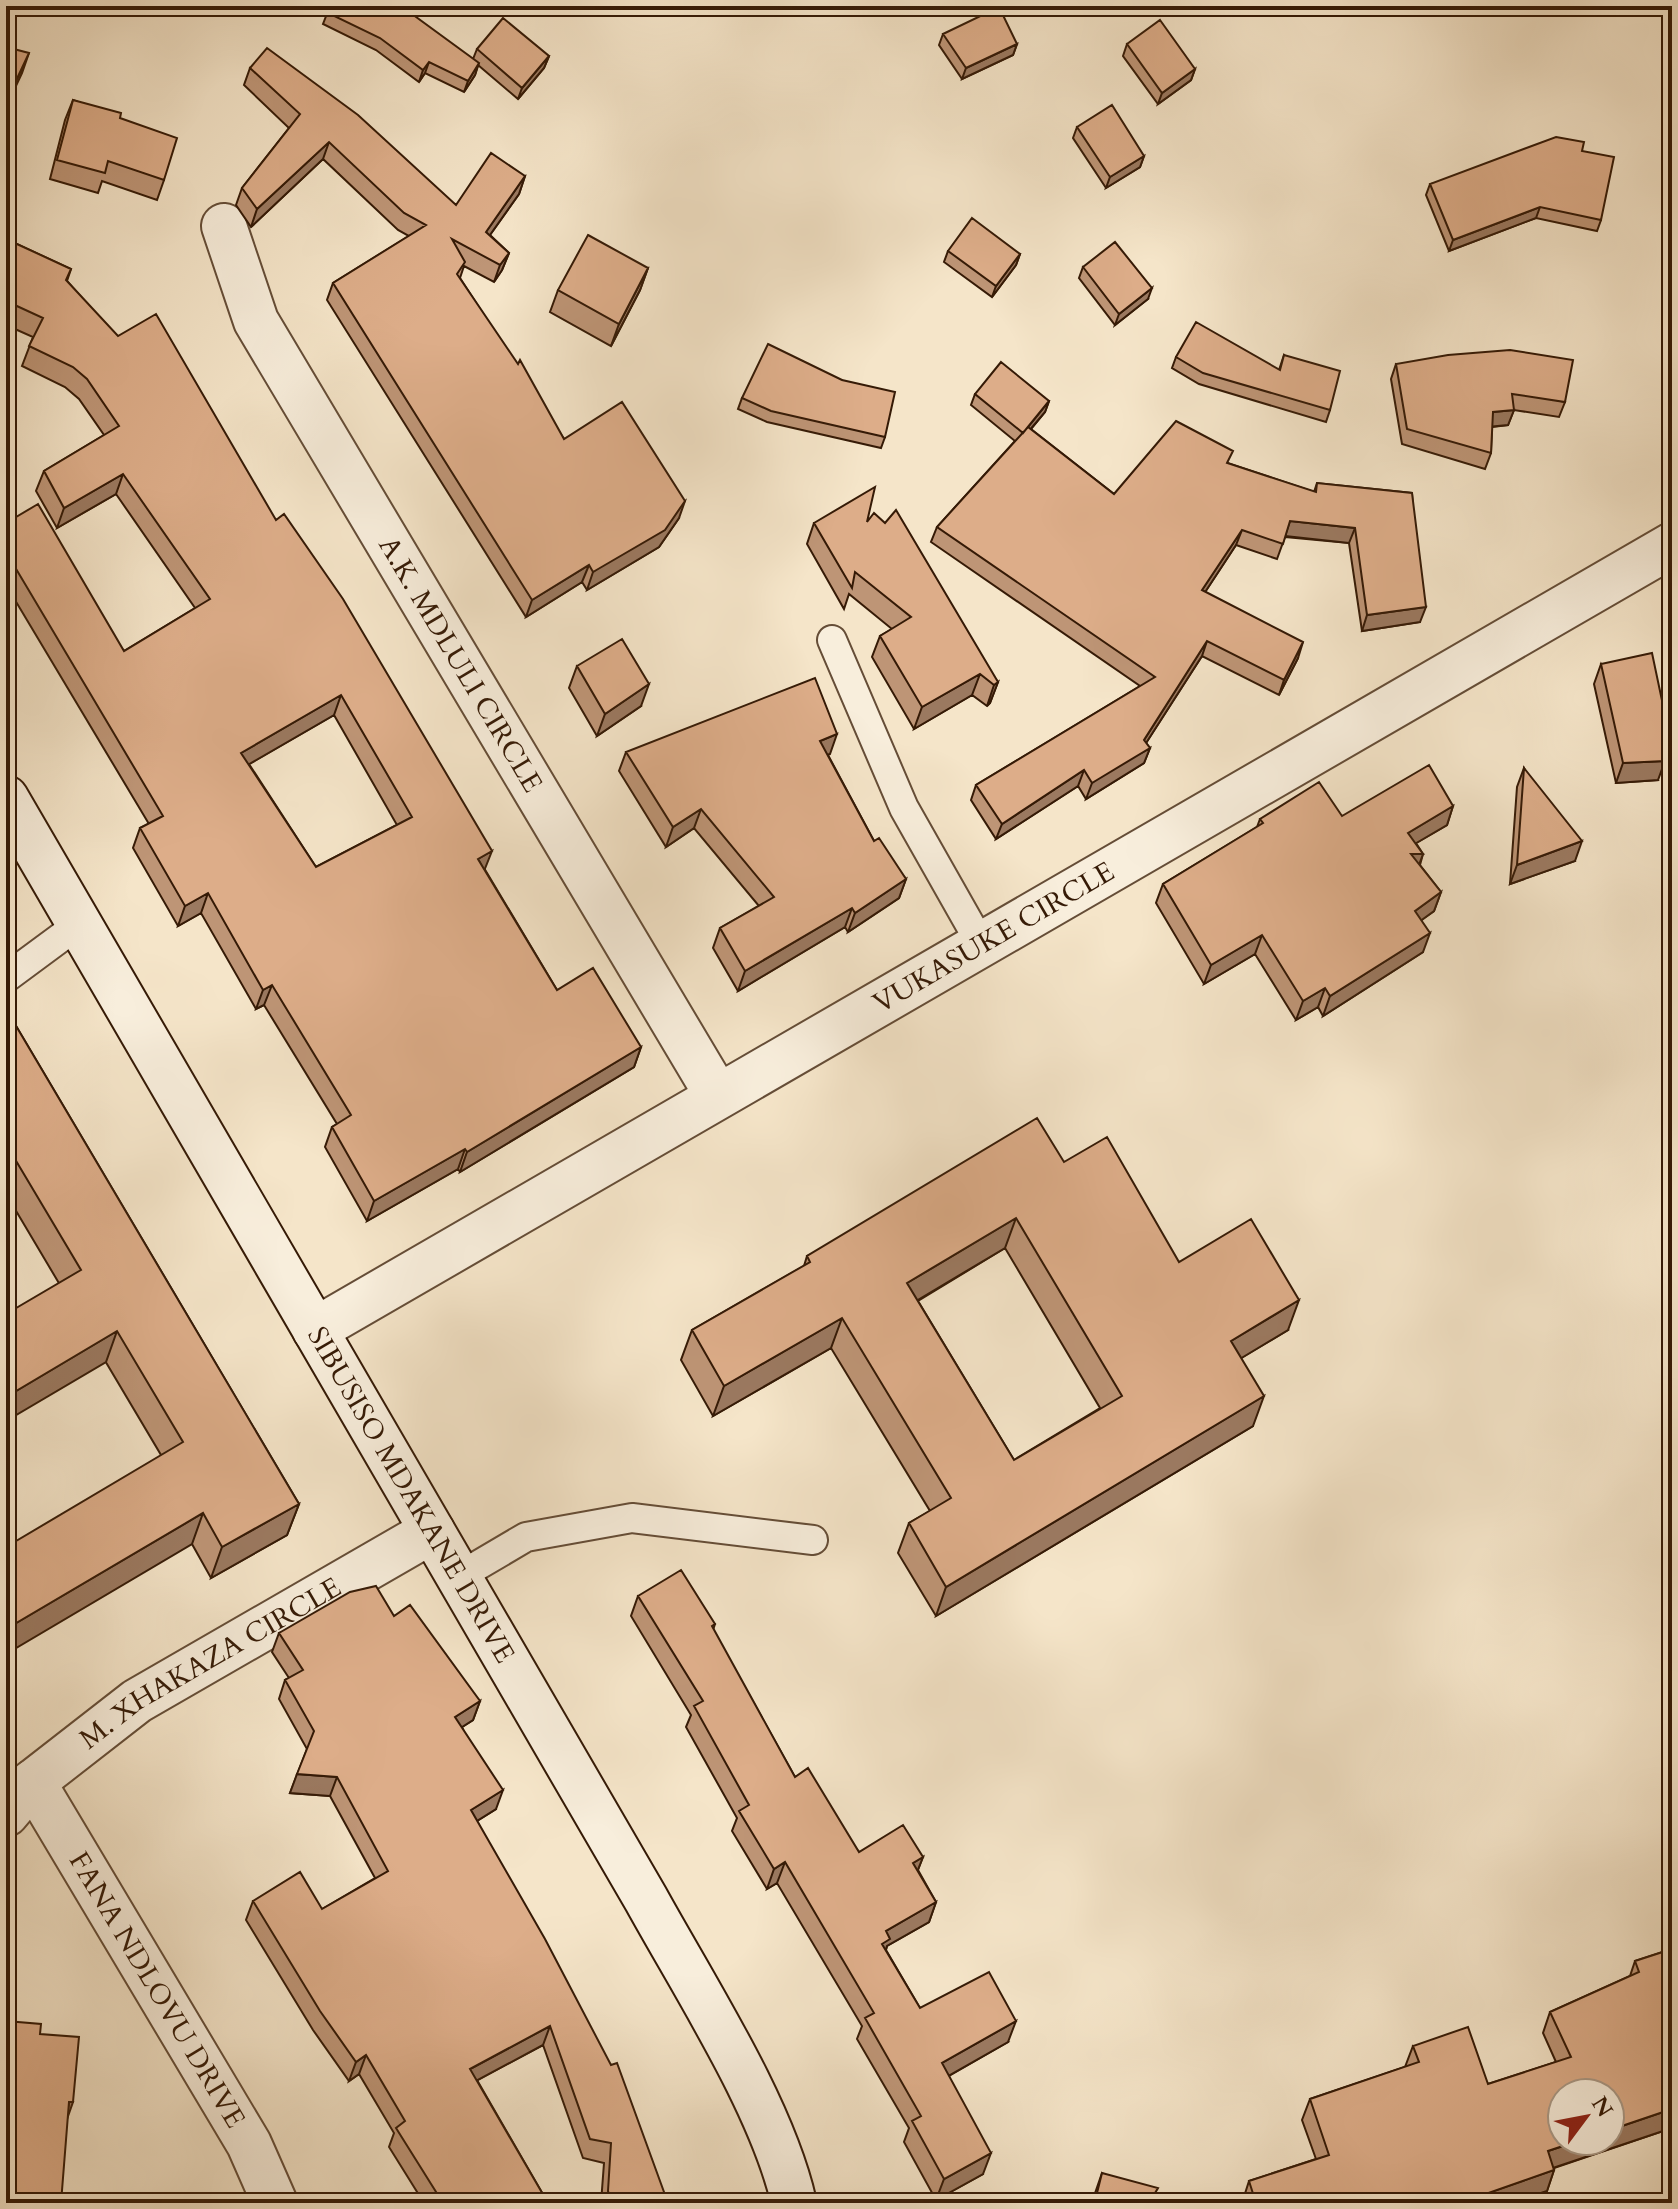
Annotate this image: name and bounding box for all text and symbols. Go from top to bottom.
street label: A.K. MDLULI CIRCLE [370,529,551,799]
street label: VUKASUKE CIRCLE [866,853,1121,1022]
street label: SIBUSISO MDAKANE DRIVE [298,1320,524,1670]
street label: M. XHAKAZA CIRCLE [72,1568,348,1758]
street label: FANA NDLOVU DRIVE [60,1845,254,2135]
north arrow [1546,2077,1626,2157]
text: N [1584,2091,1620,2123]

